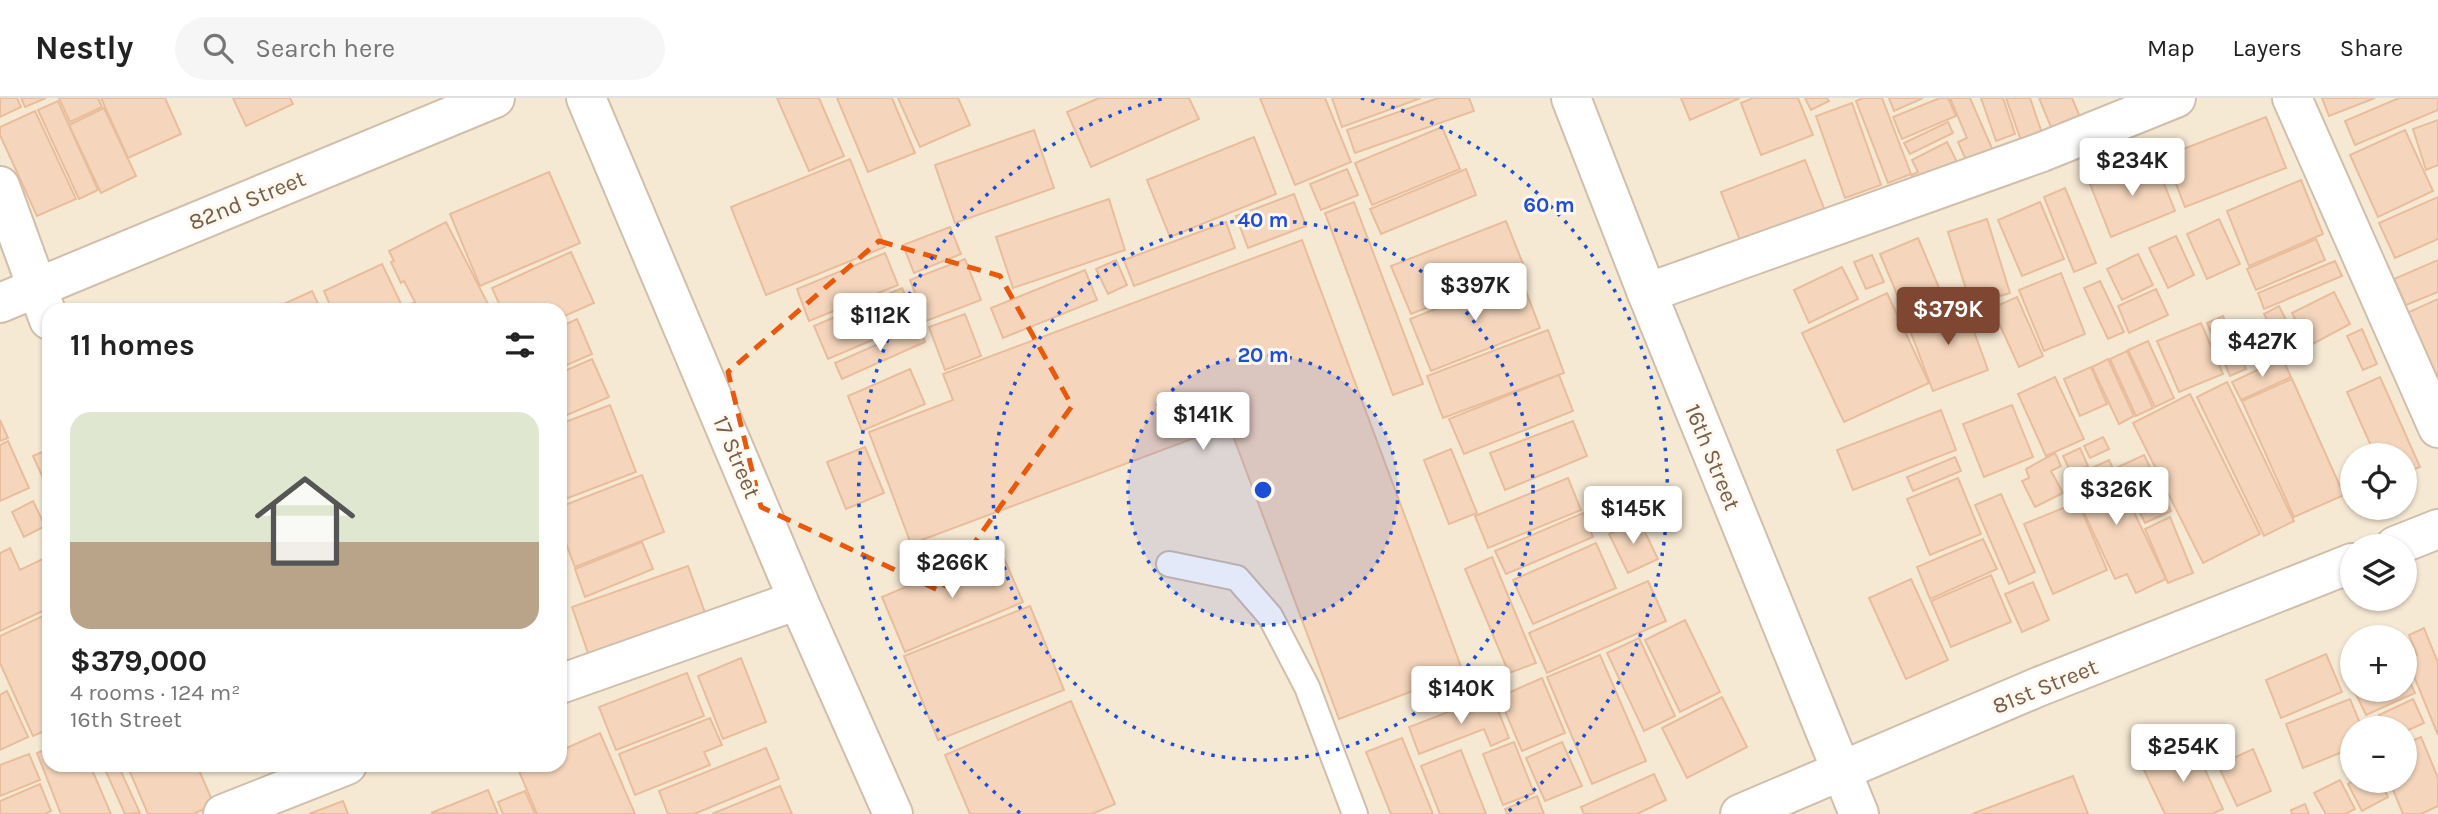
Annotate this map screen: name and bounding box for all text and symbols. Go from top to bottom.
search box [175,17,665,80]
text: Nestly [35,29,133,67]
icon: search [199,29,237,67]
text: Search here [255,33,395,64]
text: Map [2147,34,2195,62]
text: Layers [2233,34,2302,62]
text: Share [2340,34,2403,62]
pin: $234K [2083,139,2181,198]
text: $234K [2096,147,2168,174]
street label: 82nd Street [185,165,310,236]
text: 60 m [1523,193,1575,217]
text: 40 m [1237,208,1289,232]
pin: $397K [1426,264,1524,323]
text: $397K [1440,272,1510,299]
pin: $379K [1899,288,1997,347]
pin: $112K [831,294,929,353]
text: $379K [1913,296,1983,323]
text: $112K [849,302,911,329]
pin: $427K [2213,320,2311,379]
icon: filters [501,326,539,364]
text: 11 homes [70,327,195,363]
text: $427K [2227,328,2297,355]
text: 20 m [1237,343,1289,367]
pin: $141K [1154,392,1252,452]
street label: 16th Street [1679,400,1746,514]
text: $141K [1173,401,1233,428]
street label: 17 Street [707,412,766,503]
map controls [2340,443,2417,793]
button: locate [2340,443,2417,520]
icon: home [242,458,368,584]
pin: $326K [2067,468,2165,527]
text: $326K [2079,476,2153,503]
centre of rings [1251,478,1275,502]
pin: $145K [1584,486,1682,546]
text: $145K [1600,495,1666,522]
button: layers [2340,534,2417,611]
pin: $266K [903,540,1001,600]
text: $266K [916,549,988,576]
button: + [2340,625,2417,702]
text: $379,000 [70,643,207,679]
street label: 81st Street [1989,653,2102,720]
pin: $140K [1412,666,1510,726]
text: $140K [1427,675,1495,702]
text: 4 rooms · 124 m² [70,679,240,706]
text: 16th Street [70,706,182,733]
button: − [2340,716,2417,793]
pin: $254K [2134,724,2232,784]
text: $254K [2147,733,2219,760]

